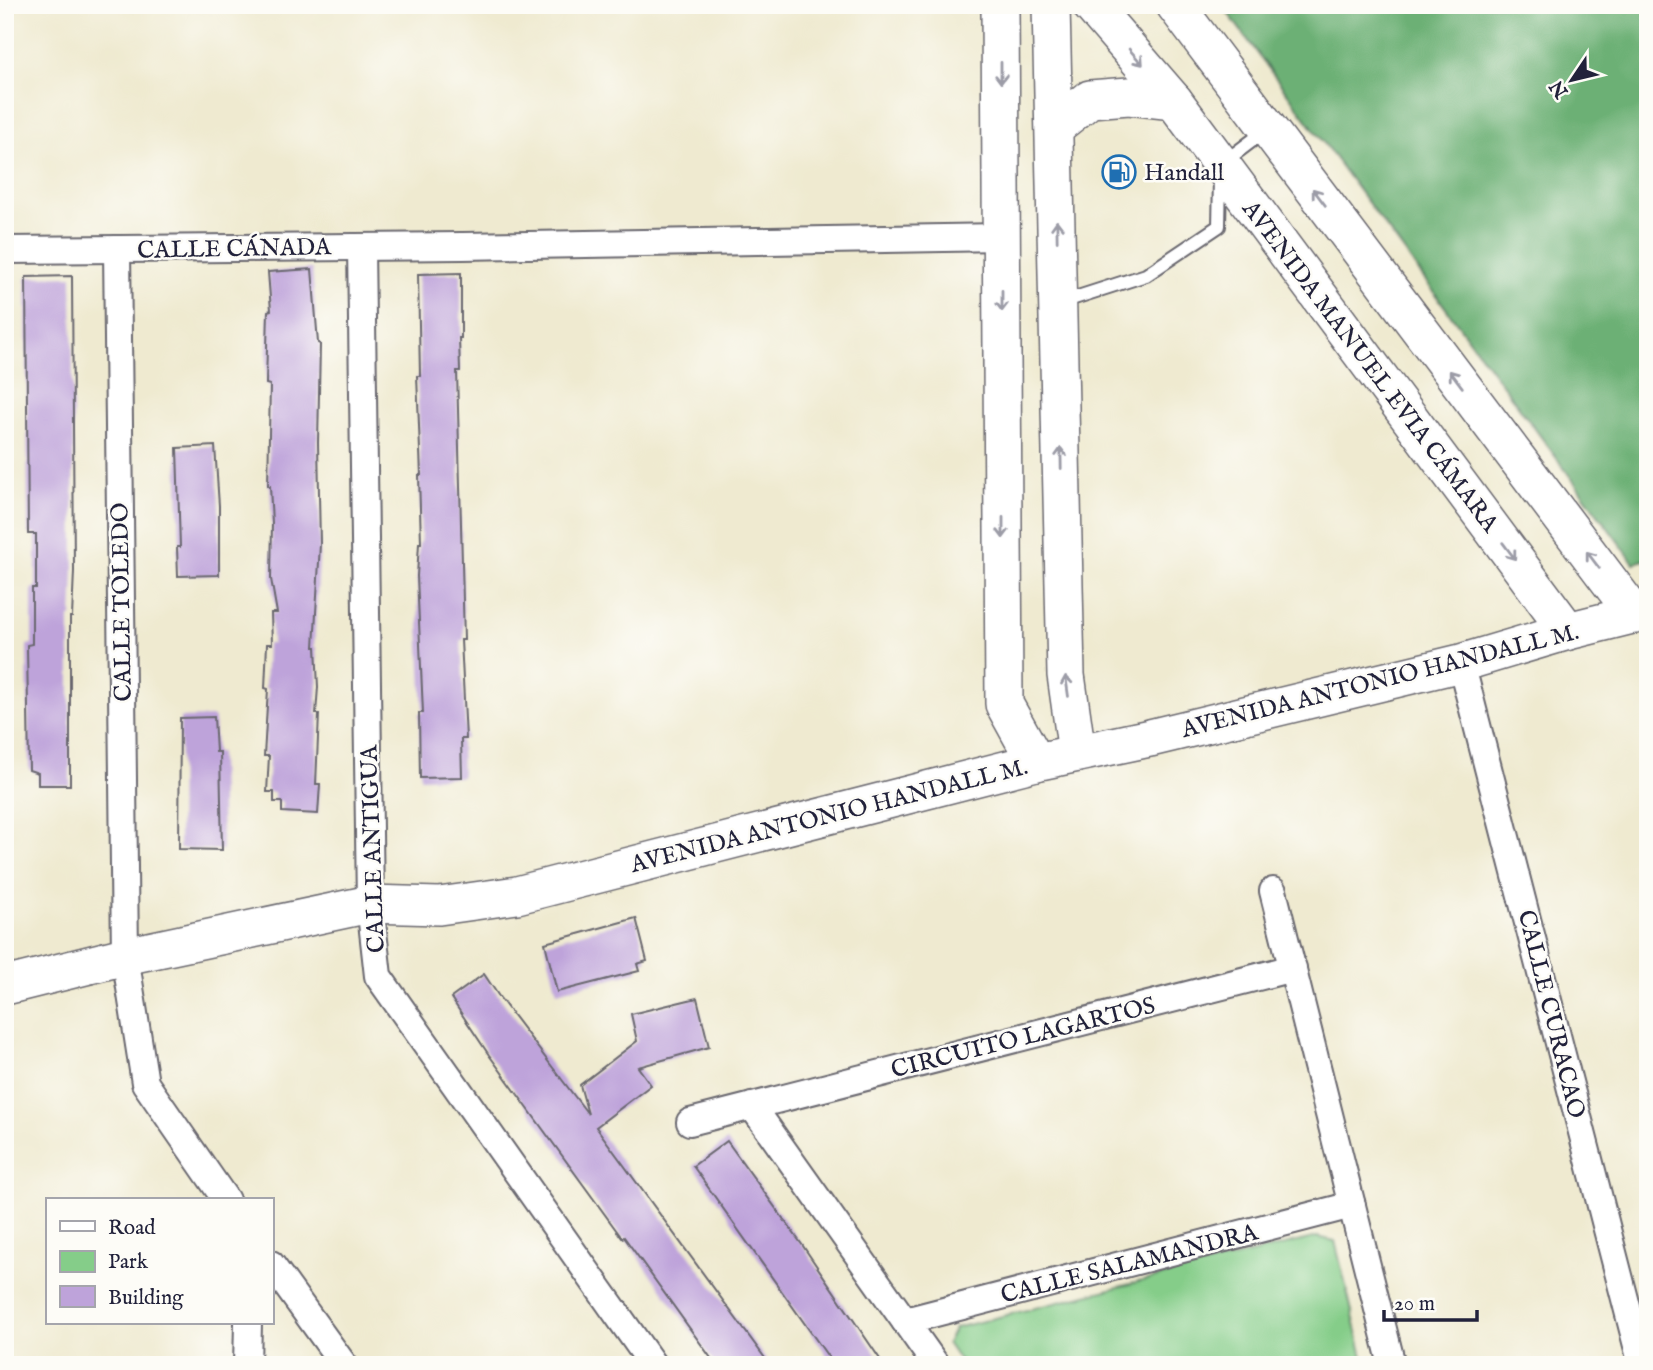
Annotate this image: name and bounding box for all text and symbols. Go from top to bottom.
north arrow [1538,46,1608,116]
one-way arrow [1127,47,1143,65]
one-way arrow [994,62,1007,85]
text: N [1545,75,1575,103]
fuel station icon: Handall [1100,153,1138,191]
place label: Handall [1144,158,1225,189]
one-way arrow [1312,188,1327,207]
street label: AVENIDA MANUEL EVIA CÁMARA [1234,194,1505,540]
one-way arrow [1050,220,1064,243]
street label: CALLE CÁNADA [137,232,332,267]
one-way arrow [995,289,1009,312]
one-way arrow [1449,370,1464,388]
one-way arrow [1054,447,1068,470]
street label: CALLE TOLEDO [105,502,140,702]
one-way arrow [996,517,1010,540]
one-way arrow [1501,541,1516,560]
one-way arrow [1586,551,1601,570]
street label: AVENIDA ANTONIO HANDALL M. [1177,617,1582,746]
one-way arrow [1061,675,1074,698]
street label: CALLE ANTIGUA [354,744,393,954]
street label: AVENIDA ANTONIO HANDALL M. [626,752,1031,881]
street label: CALLE CURACAO [1510,907,1591,1122]
street label: CIRCUITO LAGARTOS [888,991,1159,1086]
legend [46,1198,273,1324]
text: Road [108,1215,156,1242]
street label: CALLE SALAMANDRA [998,1217,1262,1311]
text: Park [108,1249,149,1276]
scale bar [1384,1279,1476,1323]
text: Building [108,1285,184,1312]
text: 20 m [1394,1291,1435,1318]

